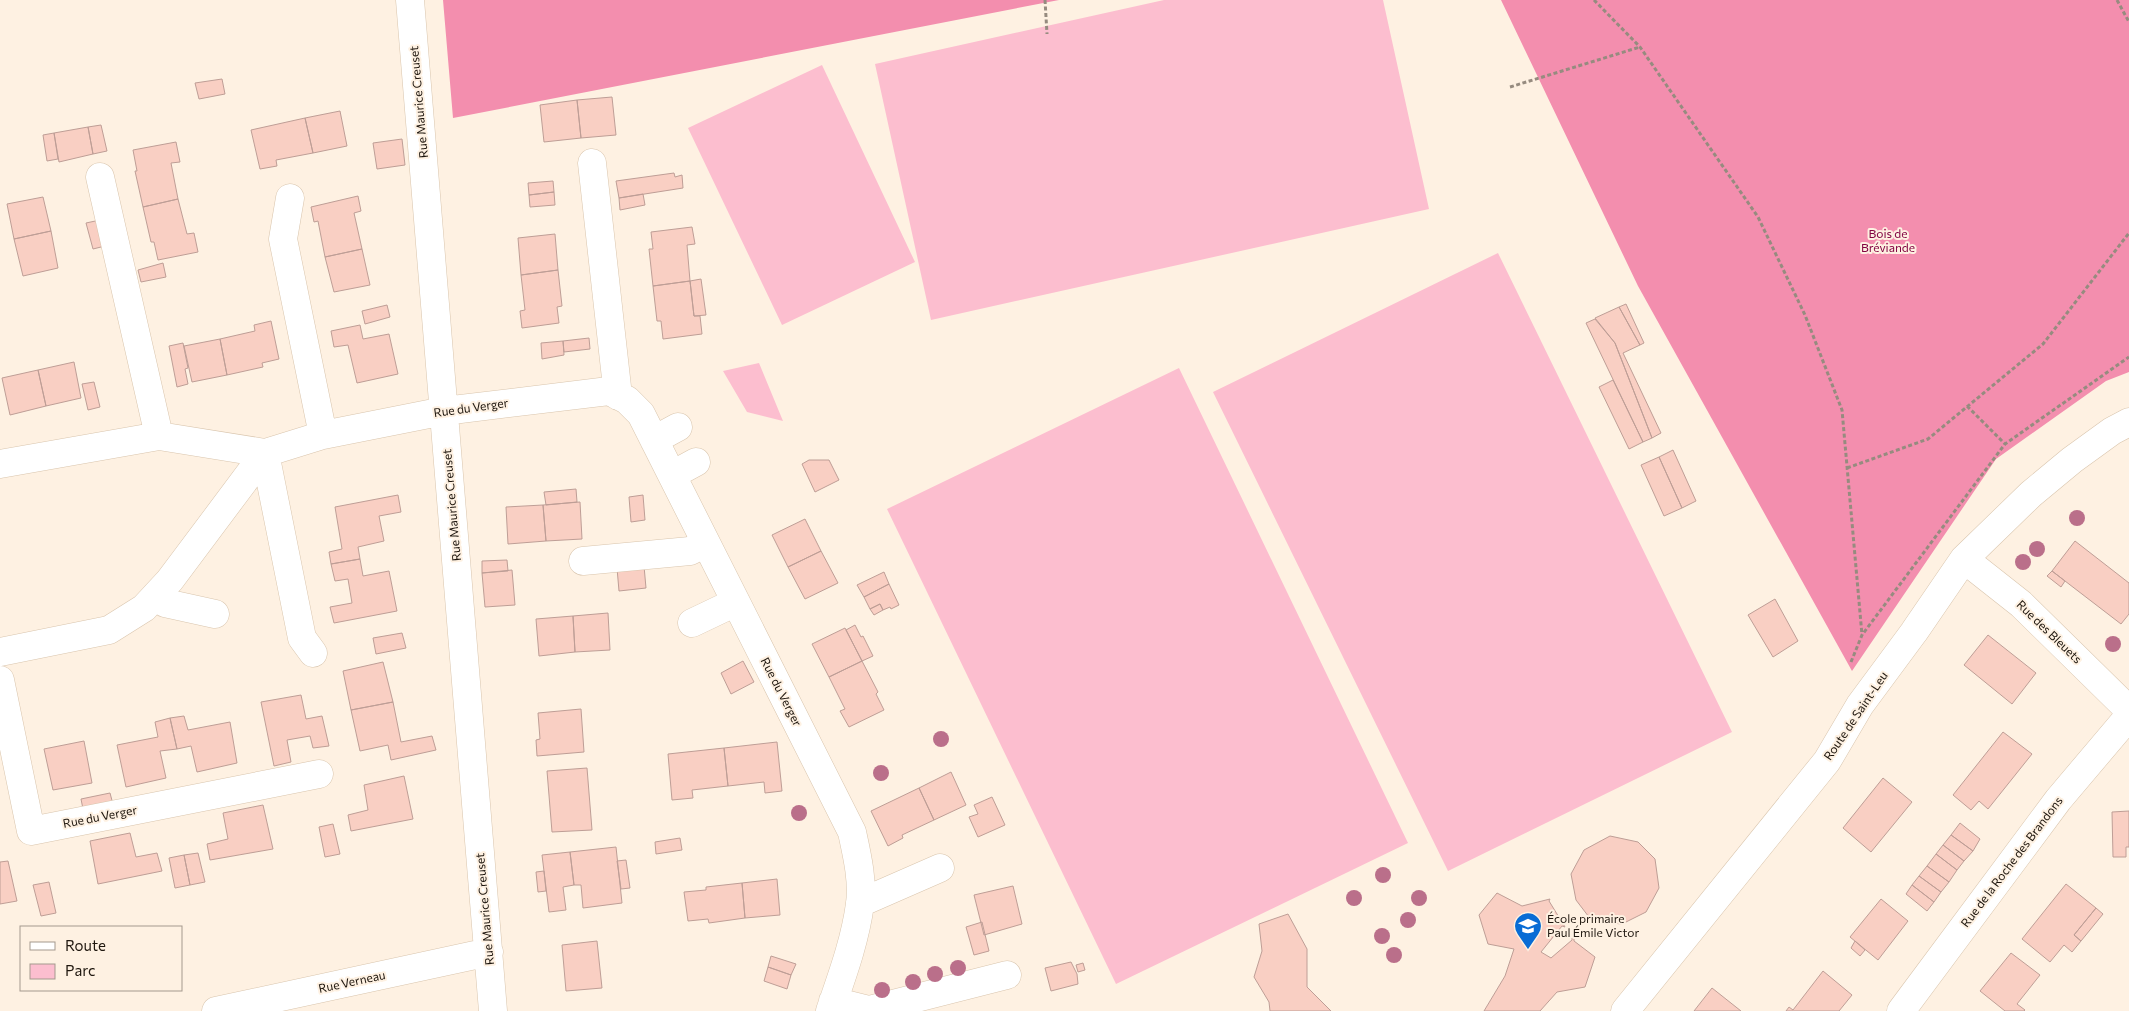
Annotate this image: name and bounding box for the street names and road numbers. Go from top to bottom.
street label: Rue Maurice Creuset [406,45,430,159]
street label: Rue du Verger [433,395,509,419]
street label: Rue Maurice Creuset [439,448,463,562]
street label: Rue des Bleuets [2014,597,2085,666]
street label: Rue du Verger [759,655,805,728]
street label: Route de Saint-Leu [1820,669,1890,762]
street label: Rue de la Roche des Brandons [1958,793,2065,929]
street label: Rue du Verger [62,802,138,830]
street label: Rue Maurice Creuset [472,852,496,966]
street label: Rue Verneau [317,967,387,995]

